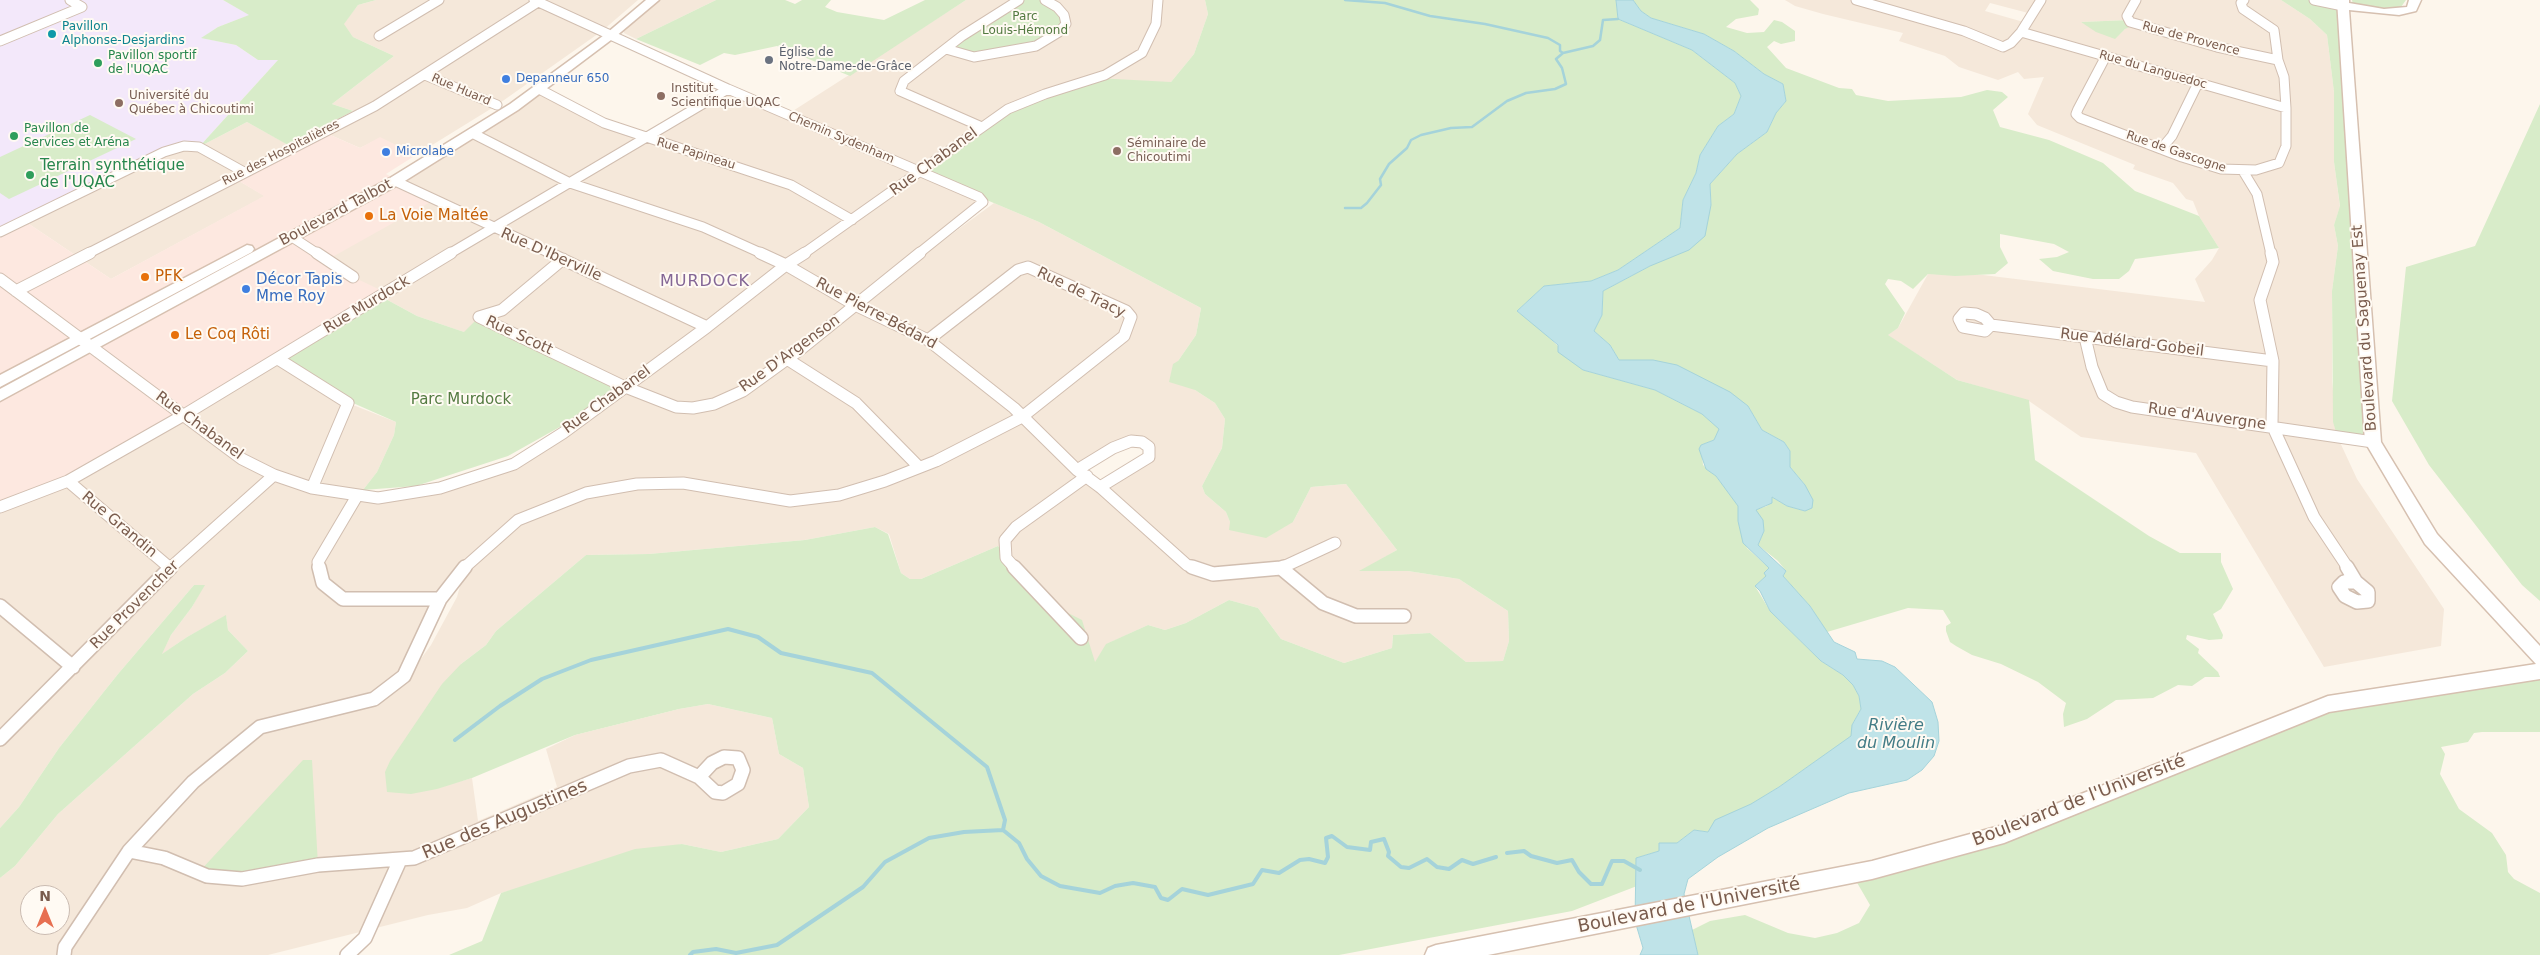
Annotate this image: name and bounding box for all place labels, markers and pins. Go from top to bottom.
place label: Pavillon Alphonse-Desjardins [62,20,185,48]
marker: Pavillon Alphonse-Desjardins [46,28,58,40]
place label: Église de Notre-Dame-de-Grâce [779,46,912,74]
place label: Pavillon sportif de l'UQAC [108,49,196,77]
marker: Église de Notre-Dame-de-Grâce [763,54,775,66]
marker: Pavillon sportif de l'UQAC [92,57,104,69]
place label: Depanneur 650 [516,72,609,86]
marker: Depanneur 650 [500,73,512,85]
place label: Institut Scientifique UQAC [671,82,780,110]
place label: Université du Québec à Chicoutimi [129,89,254,117]
marker: Institut Scientifique UQAC [655,90,667,102]
marker: Université du Québec à Chicoutimi [113,97,125,109]
place label: Pavillon de Services et Aréna [24,122,130,150]
marker: Pavillon de Services et Aréna [8,130,20,142]
place label: Séminaire de Chicoutimi [1127,137,1206,165]
place label: Microlabe [396,145,454,159]
marker: Séminaire de Chicoutimi [1111,145,1123,157]
marker: Microlabe [380,146,392,158]
place label: Terrain synthétique de l'UQAC [40,157,185,192]
marker: Terrain synthétique de l'UQAC [24,169,36,181]
place label: La Voie Maltée [379,207,488,225]
marker: La Voie Maltée [363,210,375,222]
place label: PFK [155,268,183,286]
marker: PFK [139,271,151,283]
place label: Décor Tapis Mme Roy [256,271,343,306]
marker: Décor Tapis Mme Roy [240,283,252,295]
place label: Le Coq Rôti [185,326,270,344]
marker: Le Coq Rôti [169,329,181,341]

